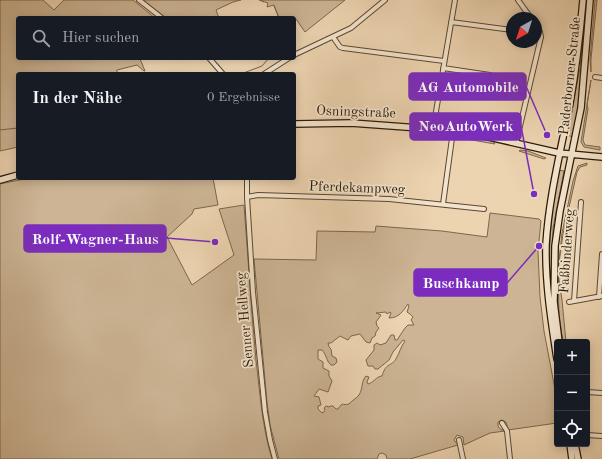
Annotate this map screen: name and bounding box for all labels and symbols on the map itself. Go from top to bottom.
north arrow [506,12,542,48]
street label: Paderborner Straße [557,16,583,136]
callout: AG Automobile [409,73,526,100]
text: AG Automobile [417,81,519,96]
street label: Osningstraße [316,104,396,120]
callout: NeoAutoWerk [410,113,521,140]
text: NeoAutoWerk [418,120,514,135]
street label: Pferdekampweg [308,179,406,197]
street label: Faßbinderweg [557,208,577,294]
callout: Rolf-Wagner-Haus [24,225,166,252]
text: Rolf-Wagner-Haus [32,233,158,248]
callout: Buschkamp [414,269,507,296]
street label: Senner Hellweg [234,271,256,368]
text: Buschkamp [423,277,499,292]

